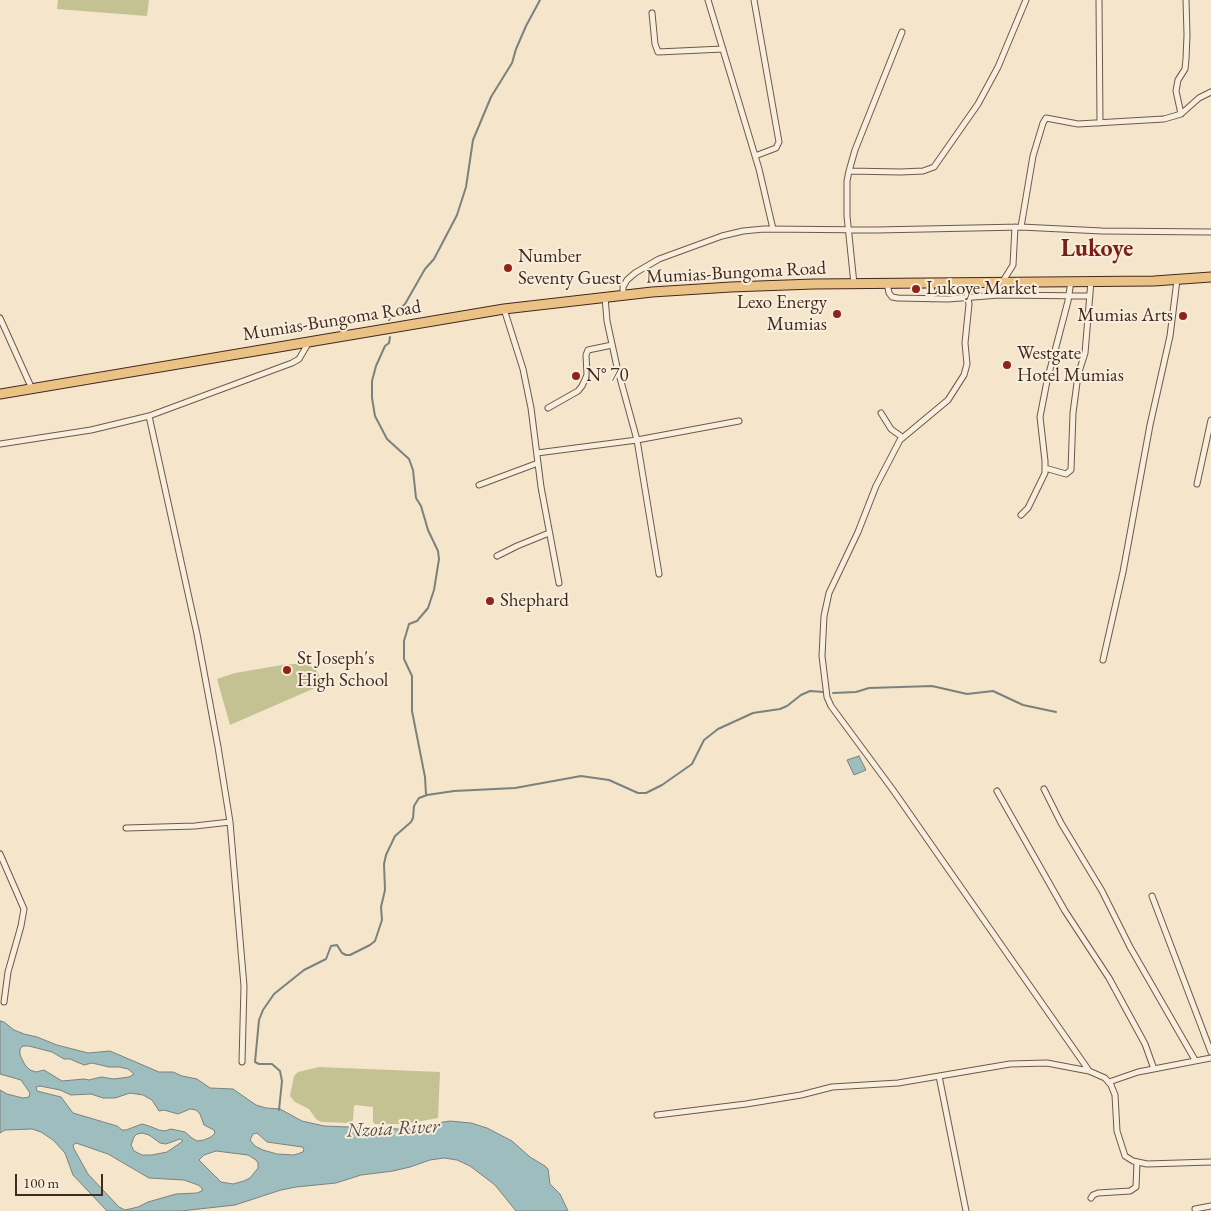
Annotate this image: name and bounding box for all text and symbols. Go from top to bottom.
district label: Lukoye [1061,235,1133,263]
place label: Number Seventy Guest [518,246,621,290]
street label: Mumias-Bungoma Road [645,257,827,289]
marker: Number Seventy Guest [502,262,514,274]
place label: Lukoye Market [926,278,1037,300]
marker: Lukoye Market [910,283,922,295]
place label: Lexo Energy Mumias [737,292,827,336]
street label: Mumias-Bungoma Road [241,296,423,346]
place label: Mumias Arts [1077,305,1173,327]
marker: Lexo Energy Mumias [831,308,843,320]
marker: Mumias Arts [1177,310,1189,322]
place label: Westgate Hotel Mumias [1017,343,1124,387]
marker: Westgate Hotel Mumias [1001,359,1013,371]
place label: N° 70 [586,365,629,387]
marker: N° 70 [570,370,582,382]
place label: Shephard [500,590,569,612]
marker: Shephard [484,595,496,607]
place label: St Joseph's High School [297,648,388,692]
marker: St Joseph's High School [281,664,293,676]
water label: Nzoia River [346,1115,440,1143]
scale bar [18,1164,105,1196]
text: 100 m [23,1173,59,1192]

